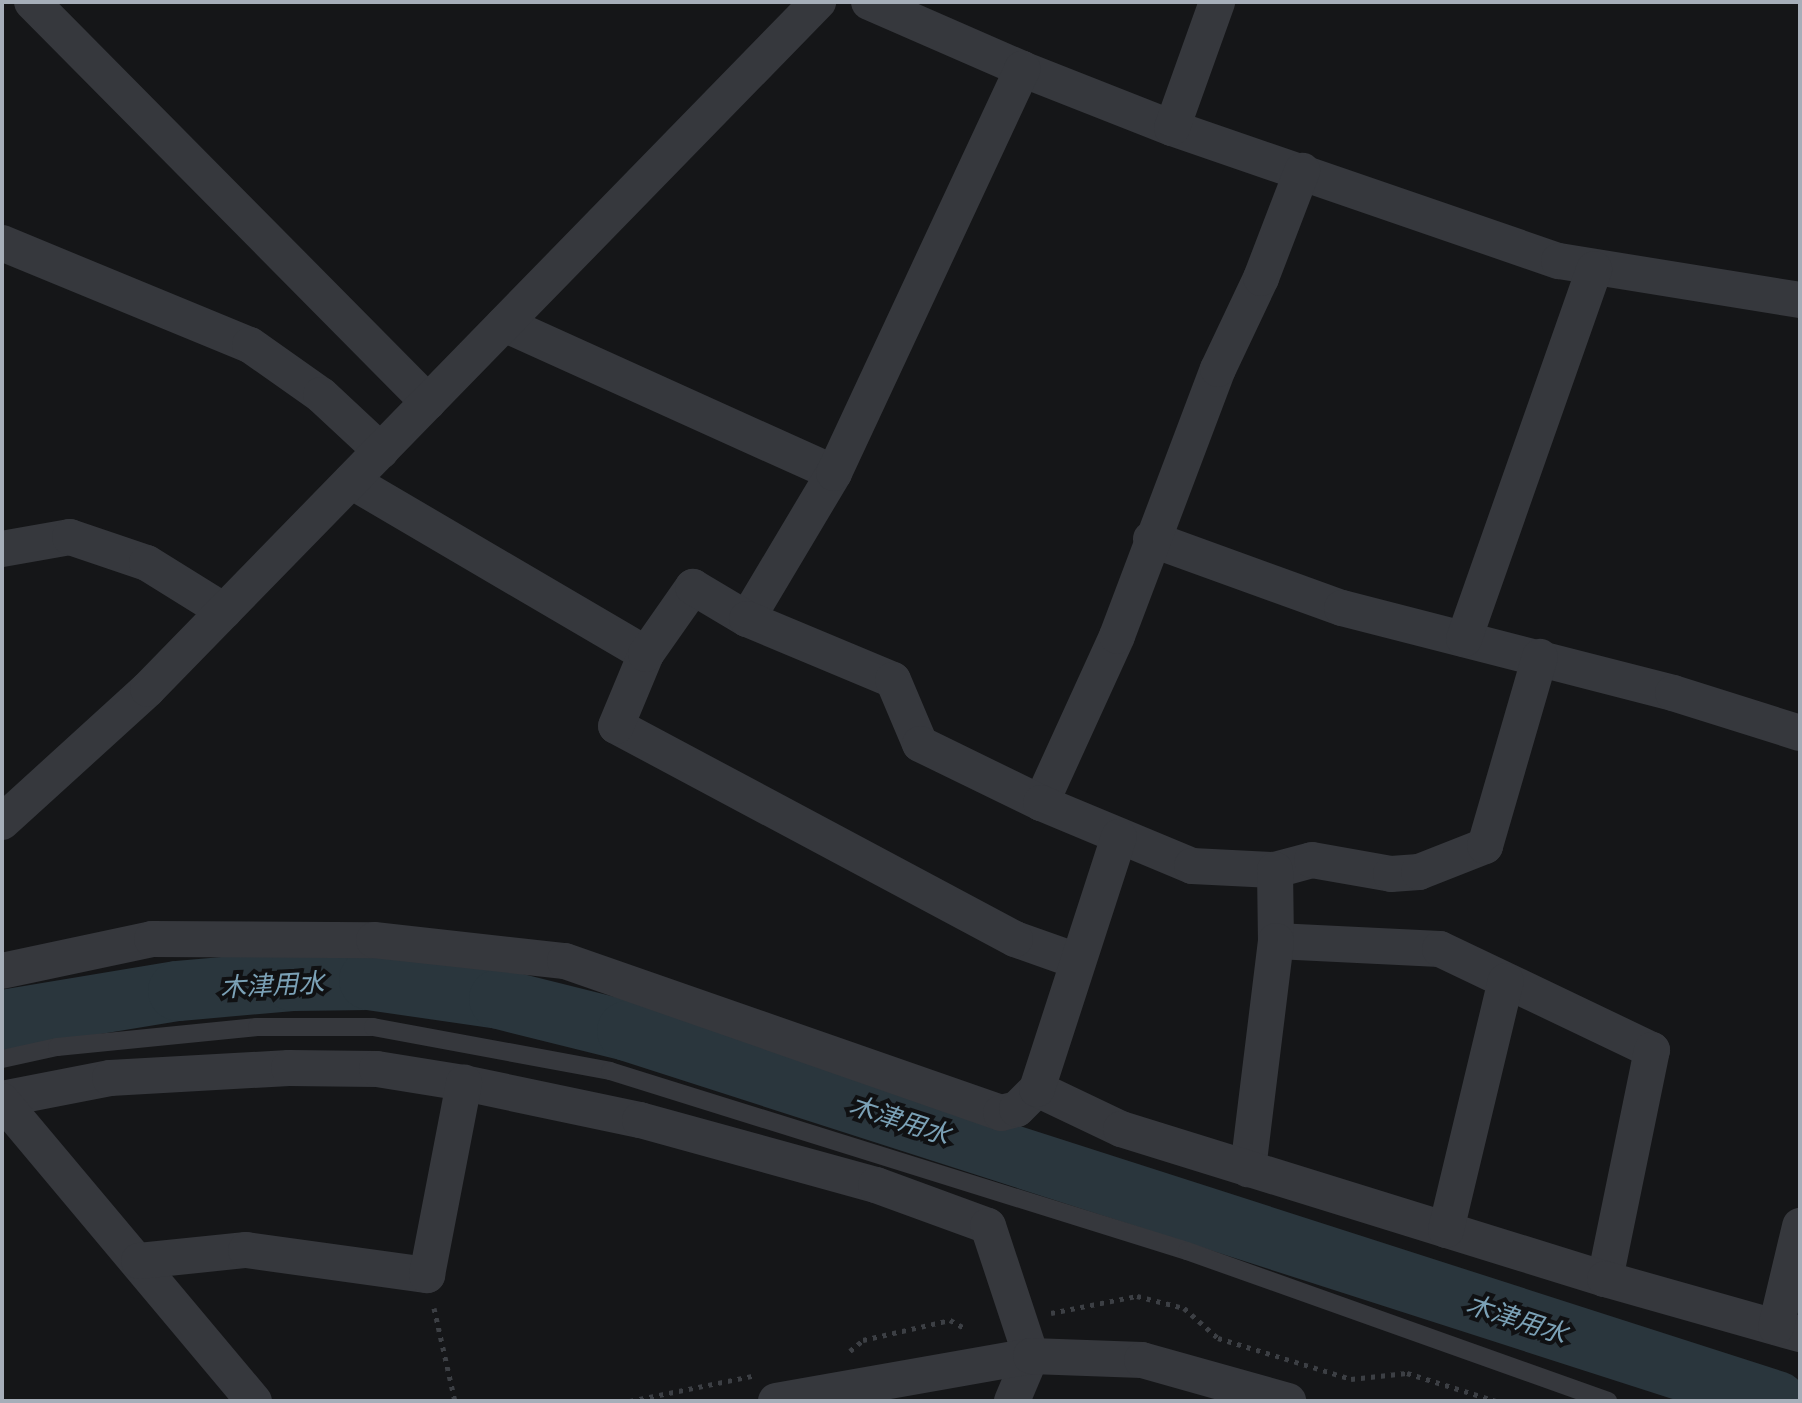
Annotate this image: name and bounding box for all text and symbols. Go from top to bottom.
water label: 木津用水 [219,966,325,1002]
water label: 木津用水 [846,1088,954,1150]
water label: 木津用水 [1463,1287,1571,1349]

